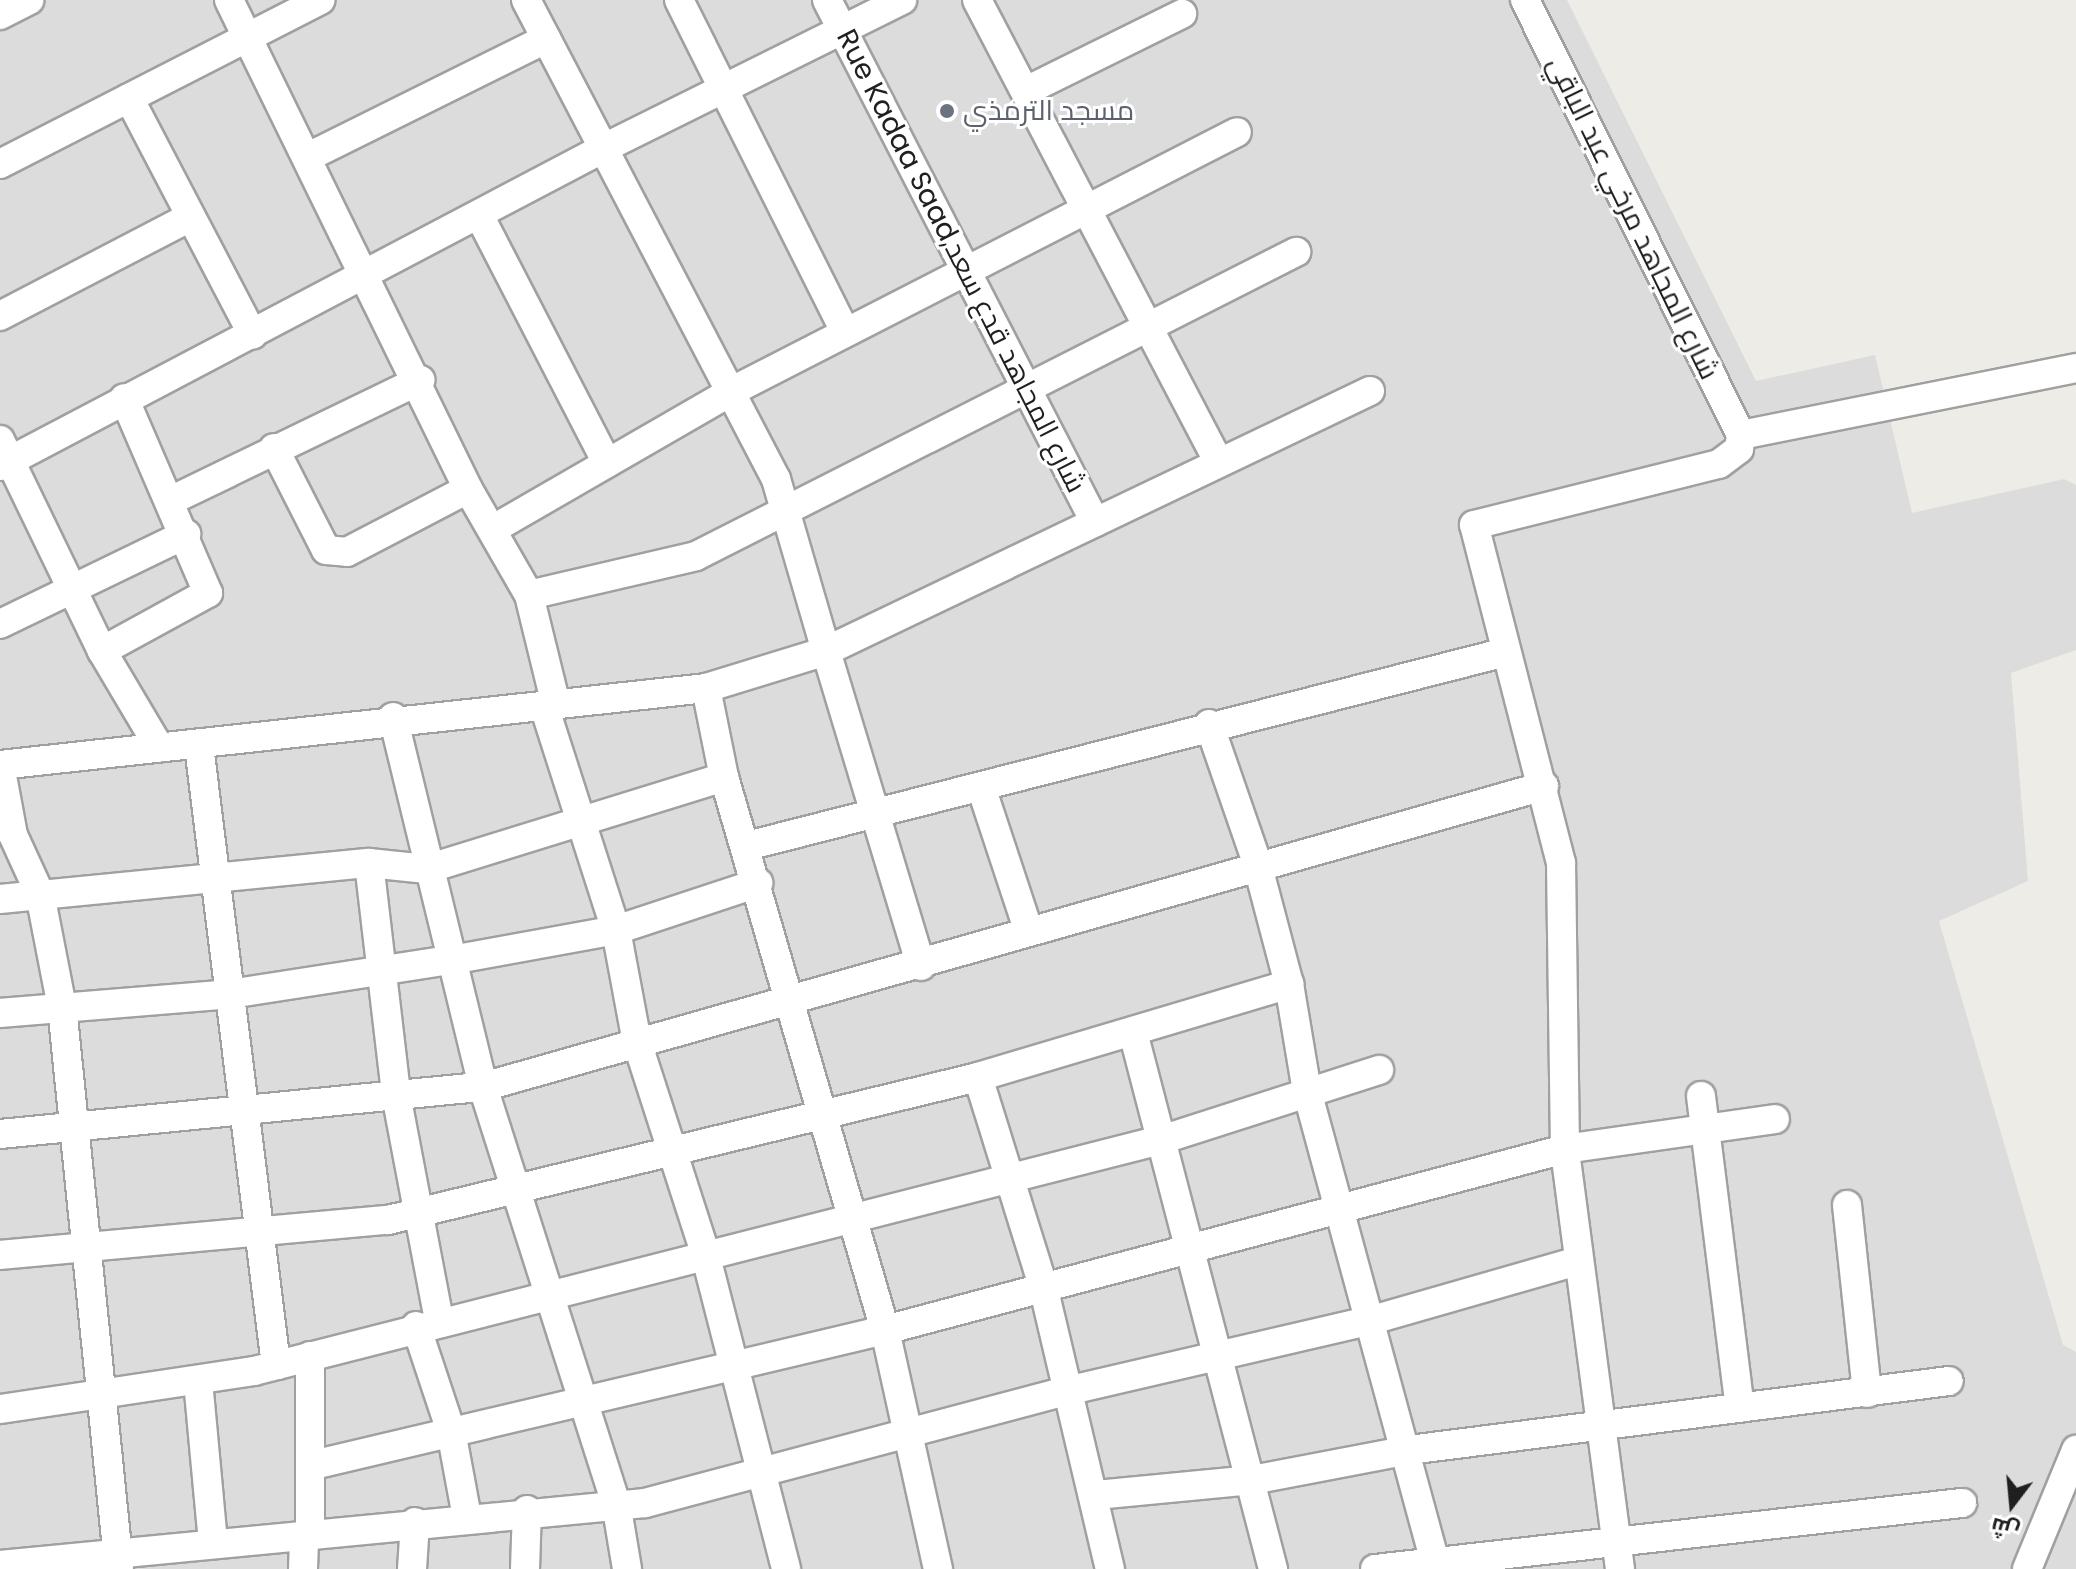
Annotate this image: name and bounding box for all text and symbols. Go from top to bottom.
street label: Rue Kadaa Saad,شارع المجاهد قدع سعد [829,24,1093,498]
street label: شارع المجاهد مرخي عبد الباقي [1540,51,1726,385]
place label: مسجد الترمذي [963,94,1134,128]
marker: مسجد الترمذي [938,102,956,120]
north arrow [1972,1465,2052,1545]
text: ش [1987,1510,2023,1547]

